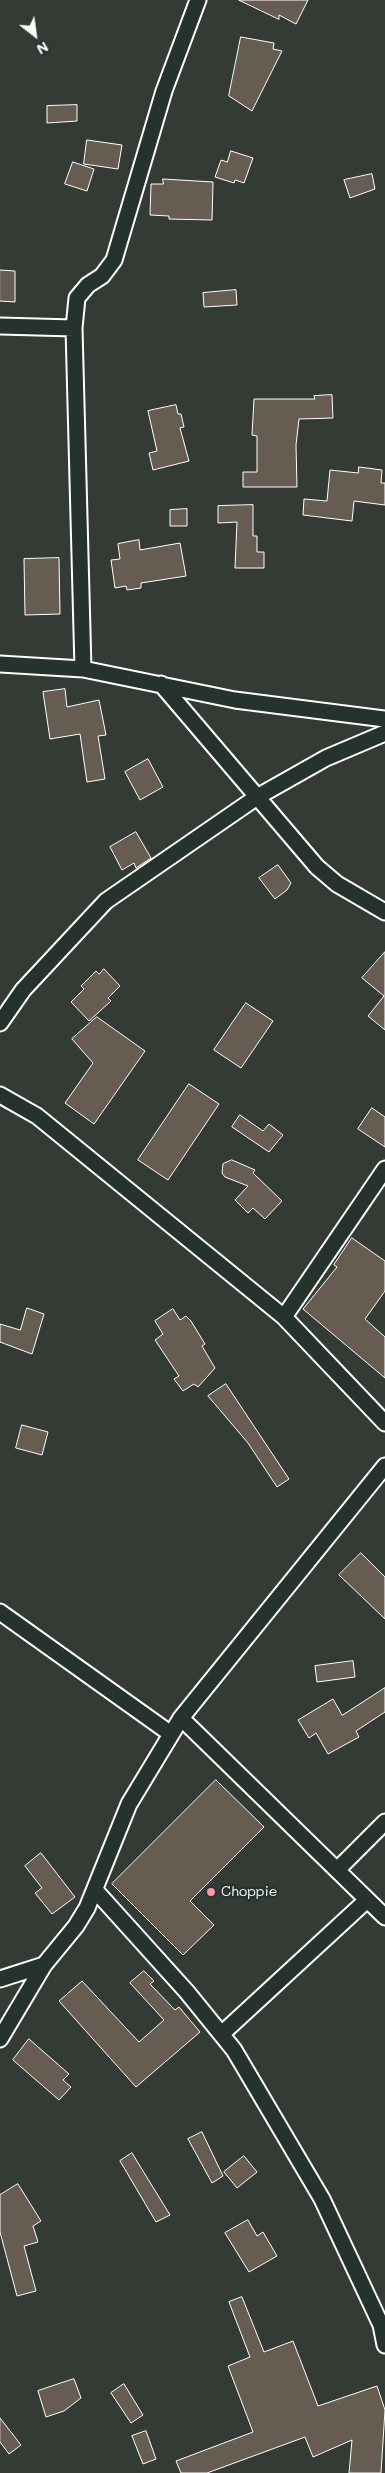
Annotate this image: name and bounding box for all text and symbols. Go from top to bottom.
north arrow [10,10,60,60]
text: N [33,38,52,59]
place label: Choppie [221,1884,277,1900]
marker: Choppie [205,1886,217,1898]

